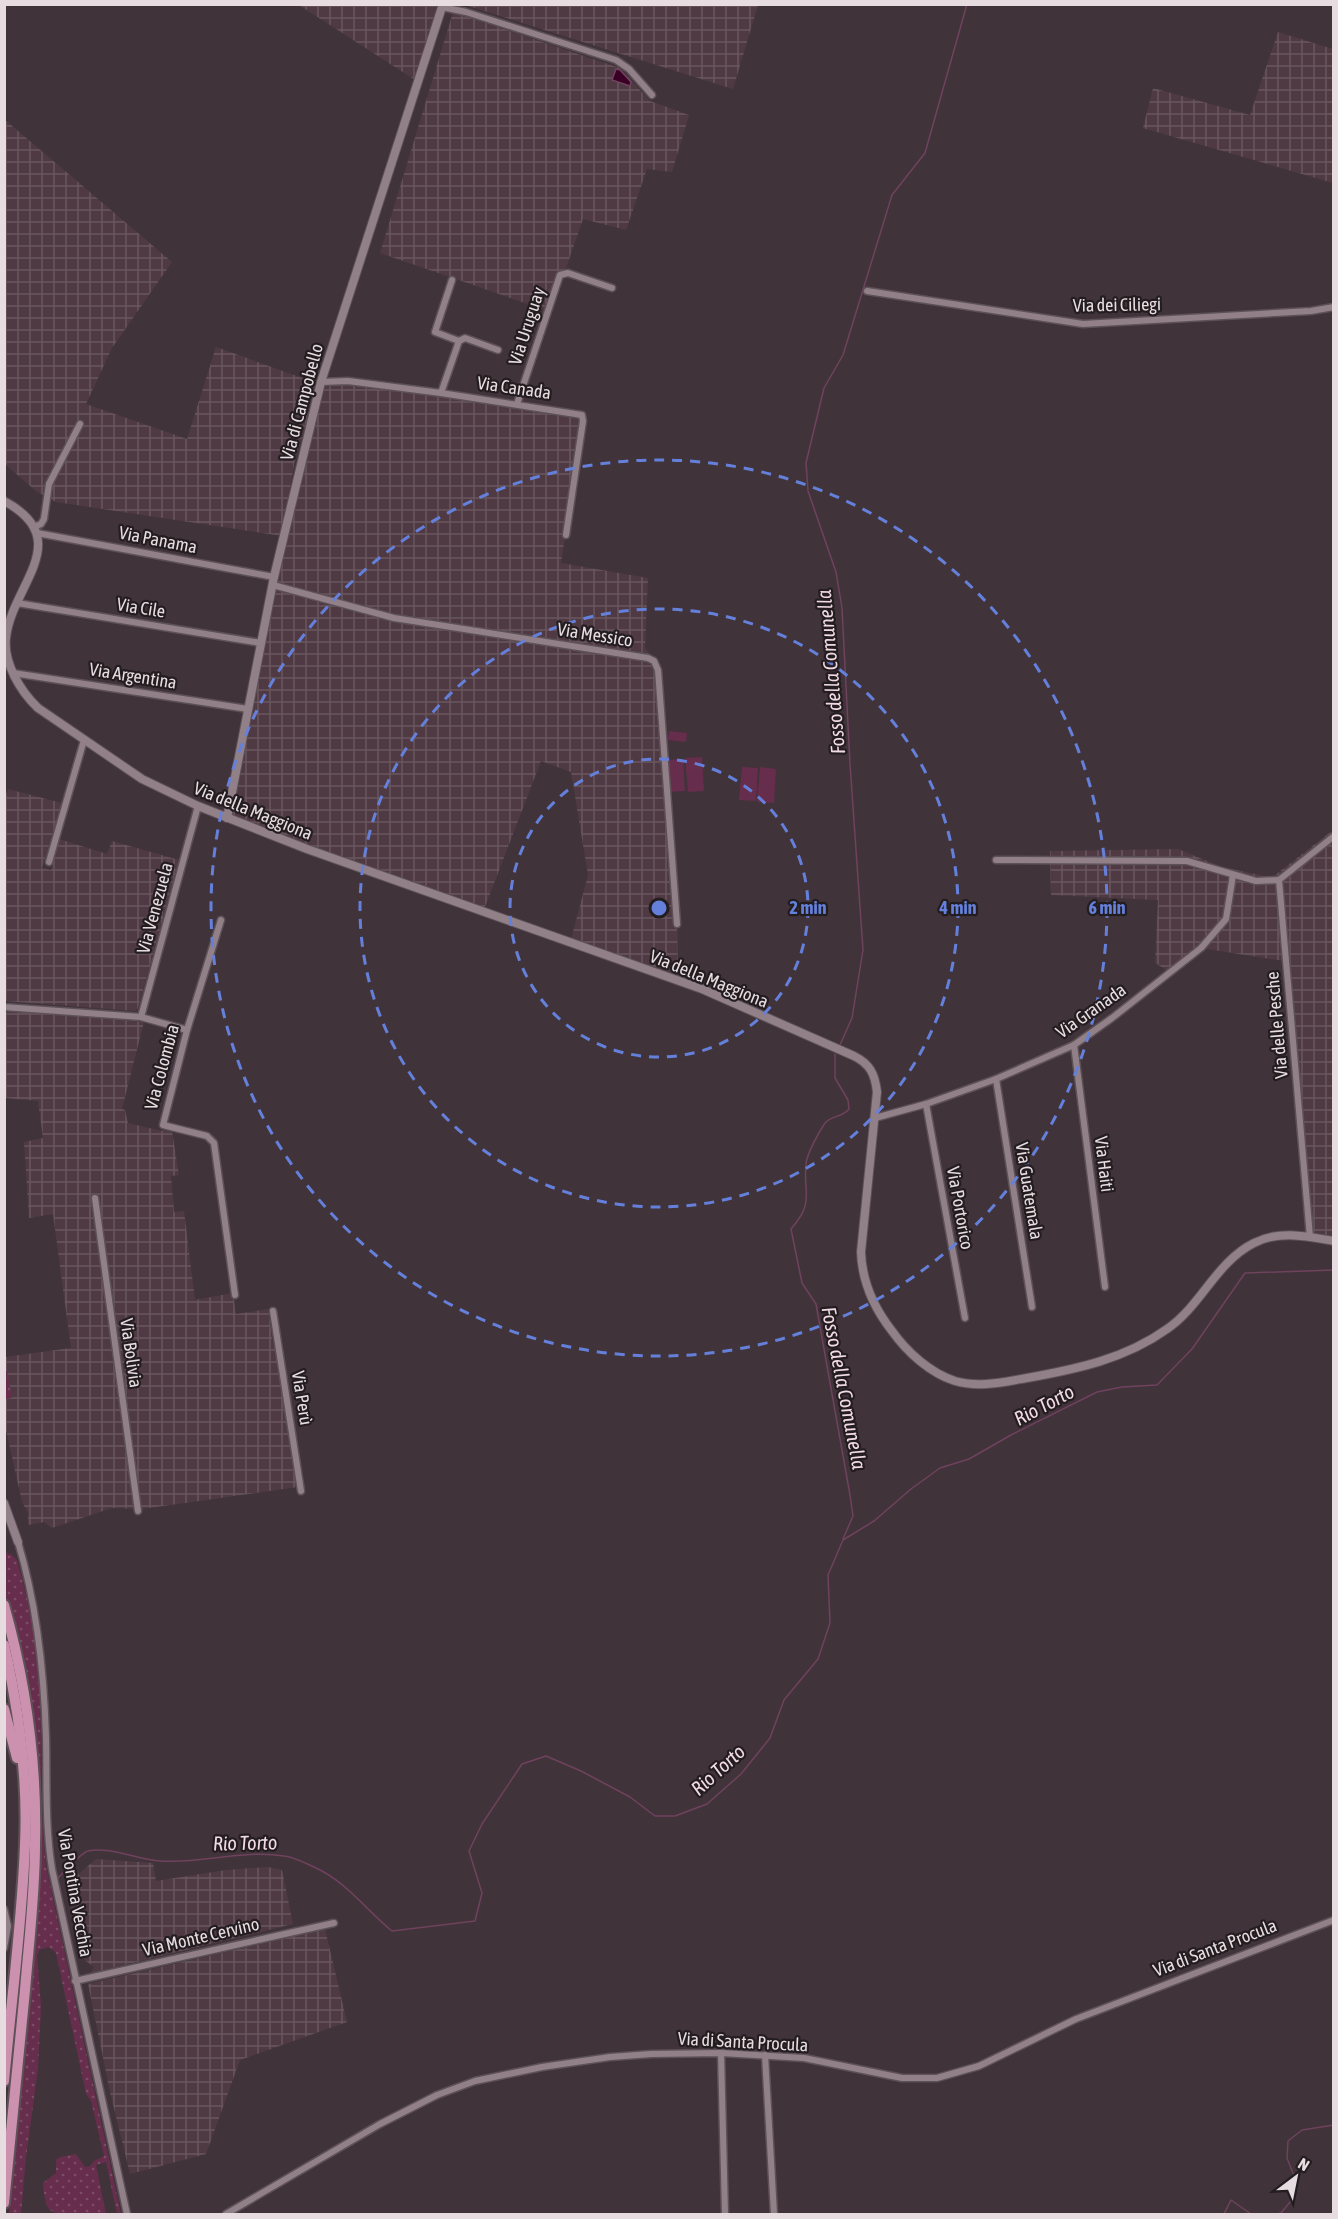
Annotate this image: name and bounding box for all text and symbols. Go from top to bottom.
street label: Via Uruguay [504,284,549,367]
street label: Via dei Ciliegi [1073,293,1161,316]
street label: Via di Campobello [276,341,327,462]
street label: Via Canada [476,372,552,403]
street label: Via Panama [117,522,199,557]
water label: Fosso della Comunella [812,589,849,755]
street label: Via Cile [115,593,167,622]
street label: Via Messico [556,618,634,651]
street label: Via Argentina [88,658,178,693]
street label: Via della Maggiona [191,777,316,844]
street label: Via Venezuela [132,860,177,956]
text: 2 min [790,897,827,918]
text: 4 min [939,897,977,918]
text: 6 min [1089,897,1126,918]
centre of rings [649,898,669,918]
street label: Via della Maggiona [647,945,772,1012]
street label: Via delle Pesche [1261,971,1292,1079]
street label: Via Granada [1052,979,1130,1042]
street label: Via Colombia [140,1022,183,1112]
street label: Via Haiti [1091,1135,1118,1193]
street label: Via Guatemala [1011,1141,1048,1241]
street label: Via Portorico [943,1165,978,1251]
water label: Fosso della Comunella [817,1305,872,1471]
street label: Via Bolivia [116,1317,147,1389]
street label: Via Perù [288,1369,317,1427]
water label: Rio Torto [1010,1379,1078,1430]
water label: Rio Torto [686,1740,749,1800]
street label: Via Pontina Vecchia [54,1827,97,1958]
water label: Rio Torto [213,1830,277,1855]
street label: Via Monte Cervino [141,1913,261,1960]
street label: Via di Santa Procula [1150,1914,1280,1981]
street label: Via di Santa Procula [677,2028,809,2055]
north arrow [1266,2147,1326,2207]
text: N [1295,2154,1313,2174]

